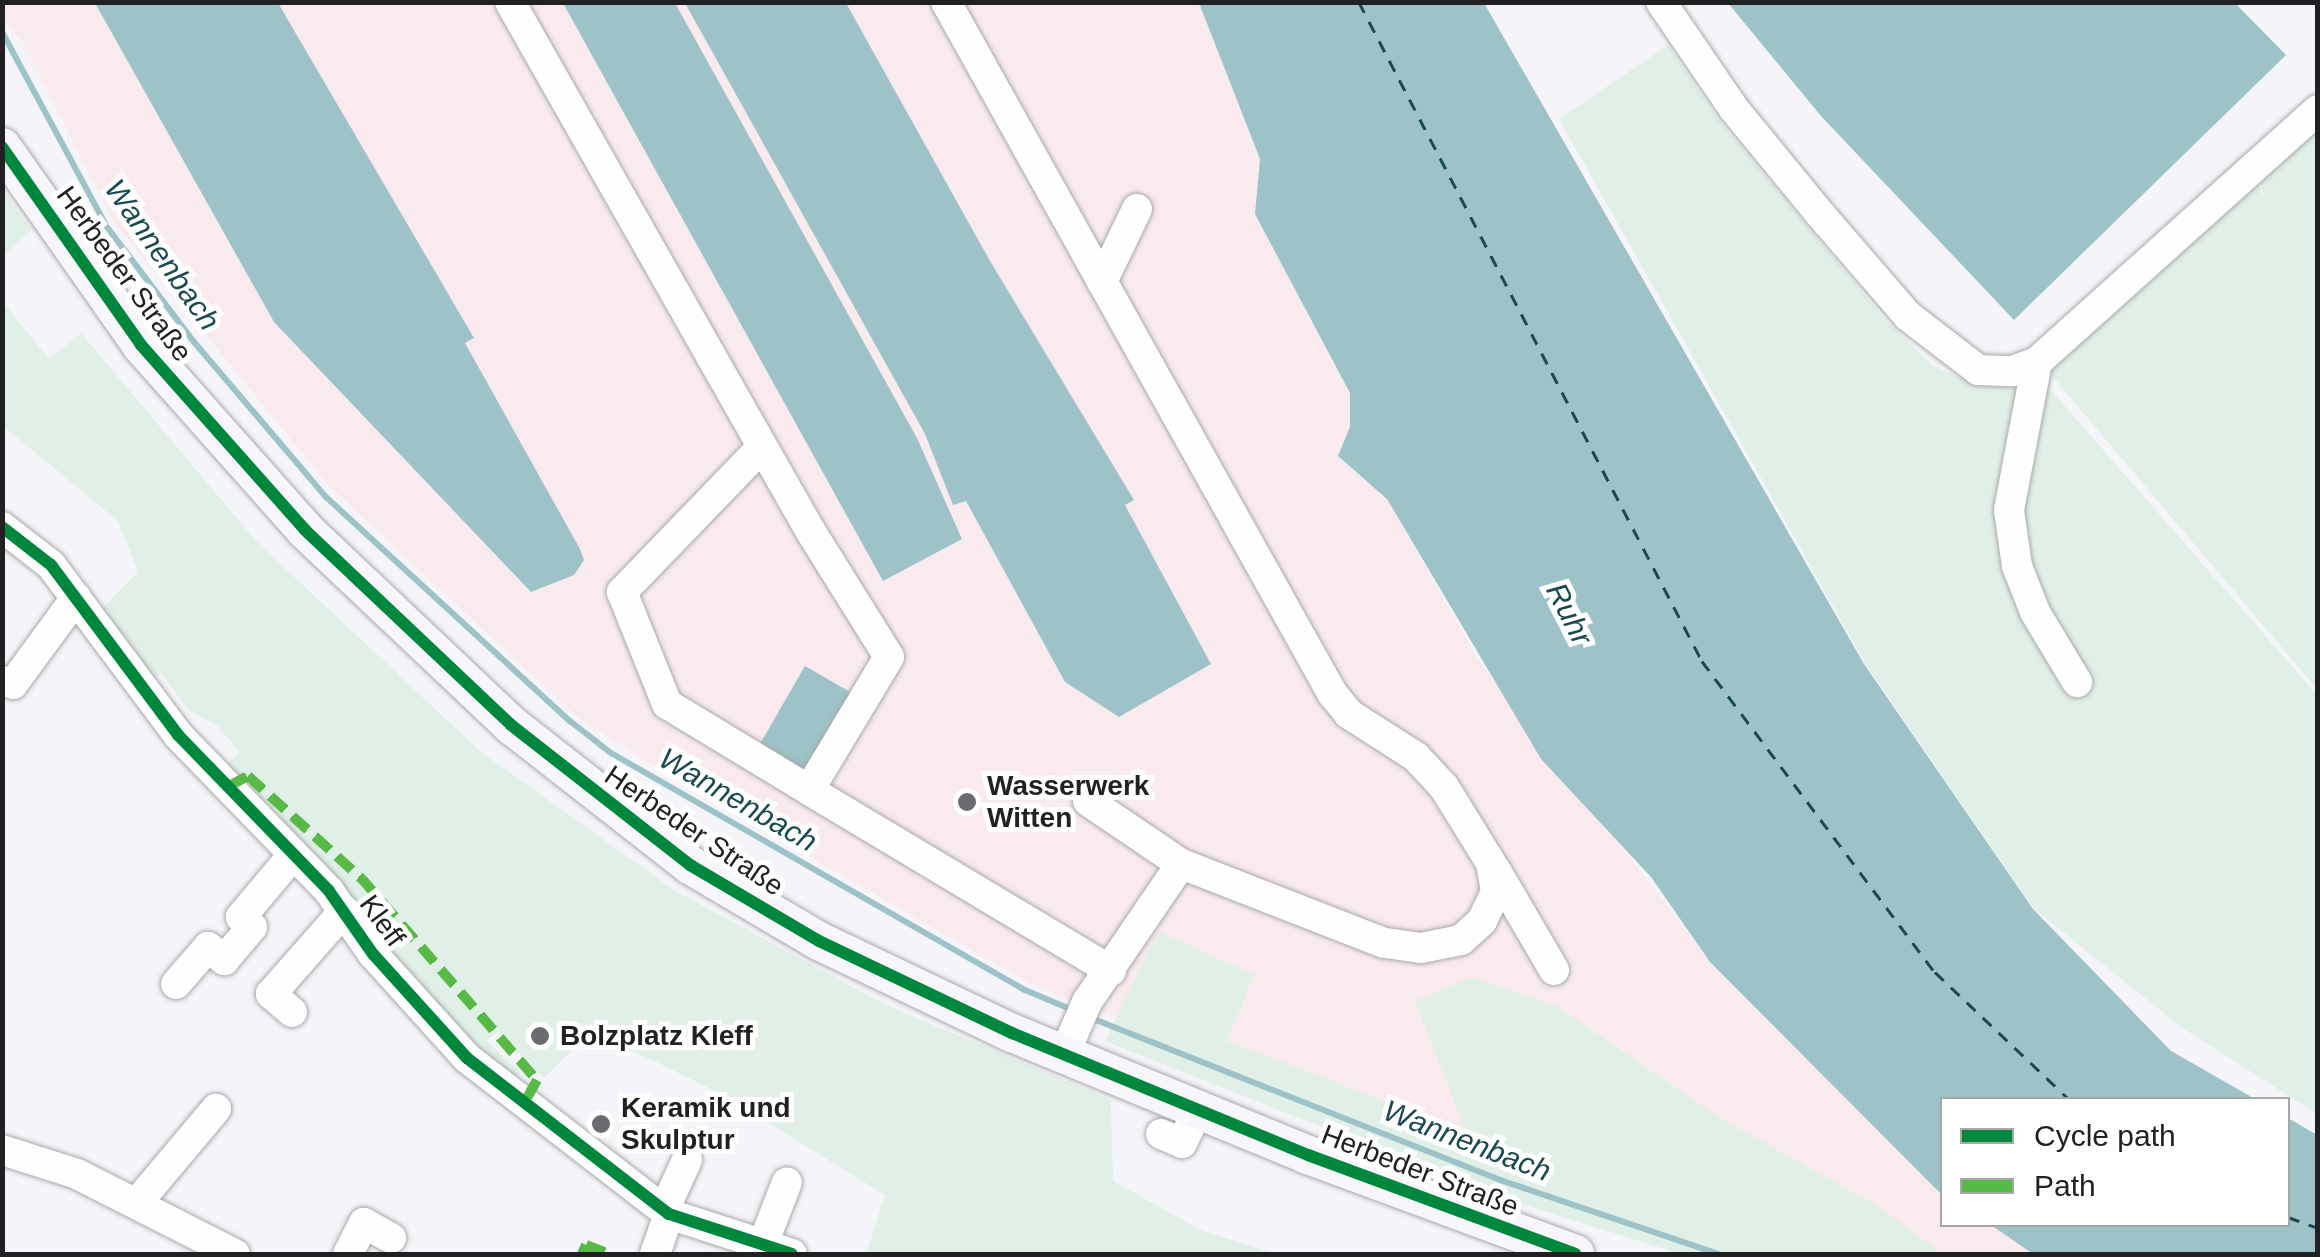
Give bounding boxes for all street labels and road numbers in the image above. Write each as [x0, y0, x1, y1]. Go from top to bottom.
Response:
street label: Herbeder Straße [49, 180, 199, 368]
street label: Herbeder Straße [598, 759, 790, 903]
street label: Kleff [352, 889, 412, 953]
street label: Herbeder Straße [1317, 1118, 1523, 1224]

